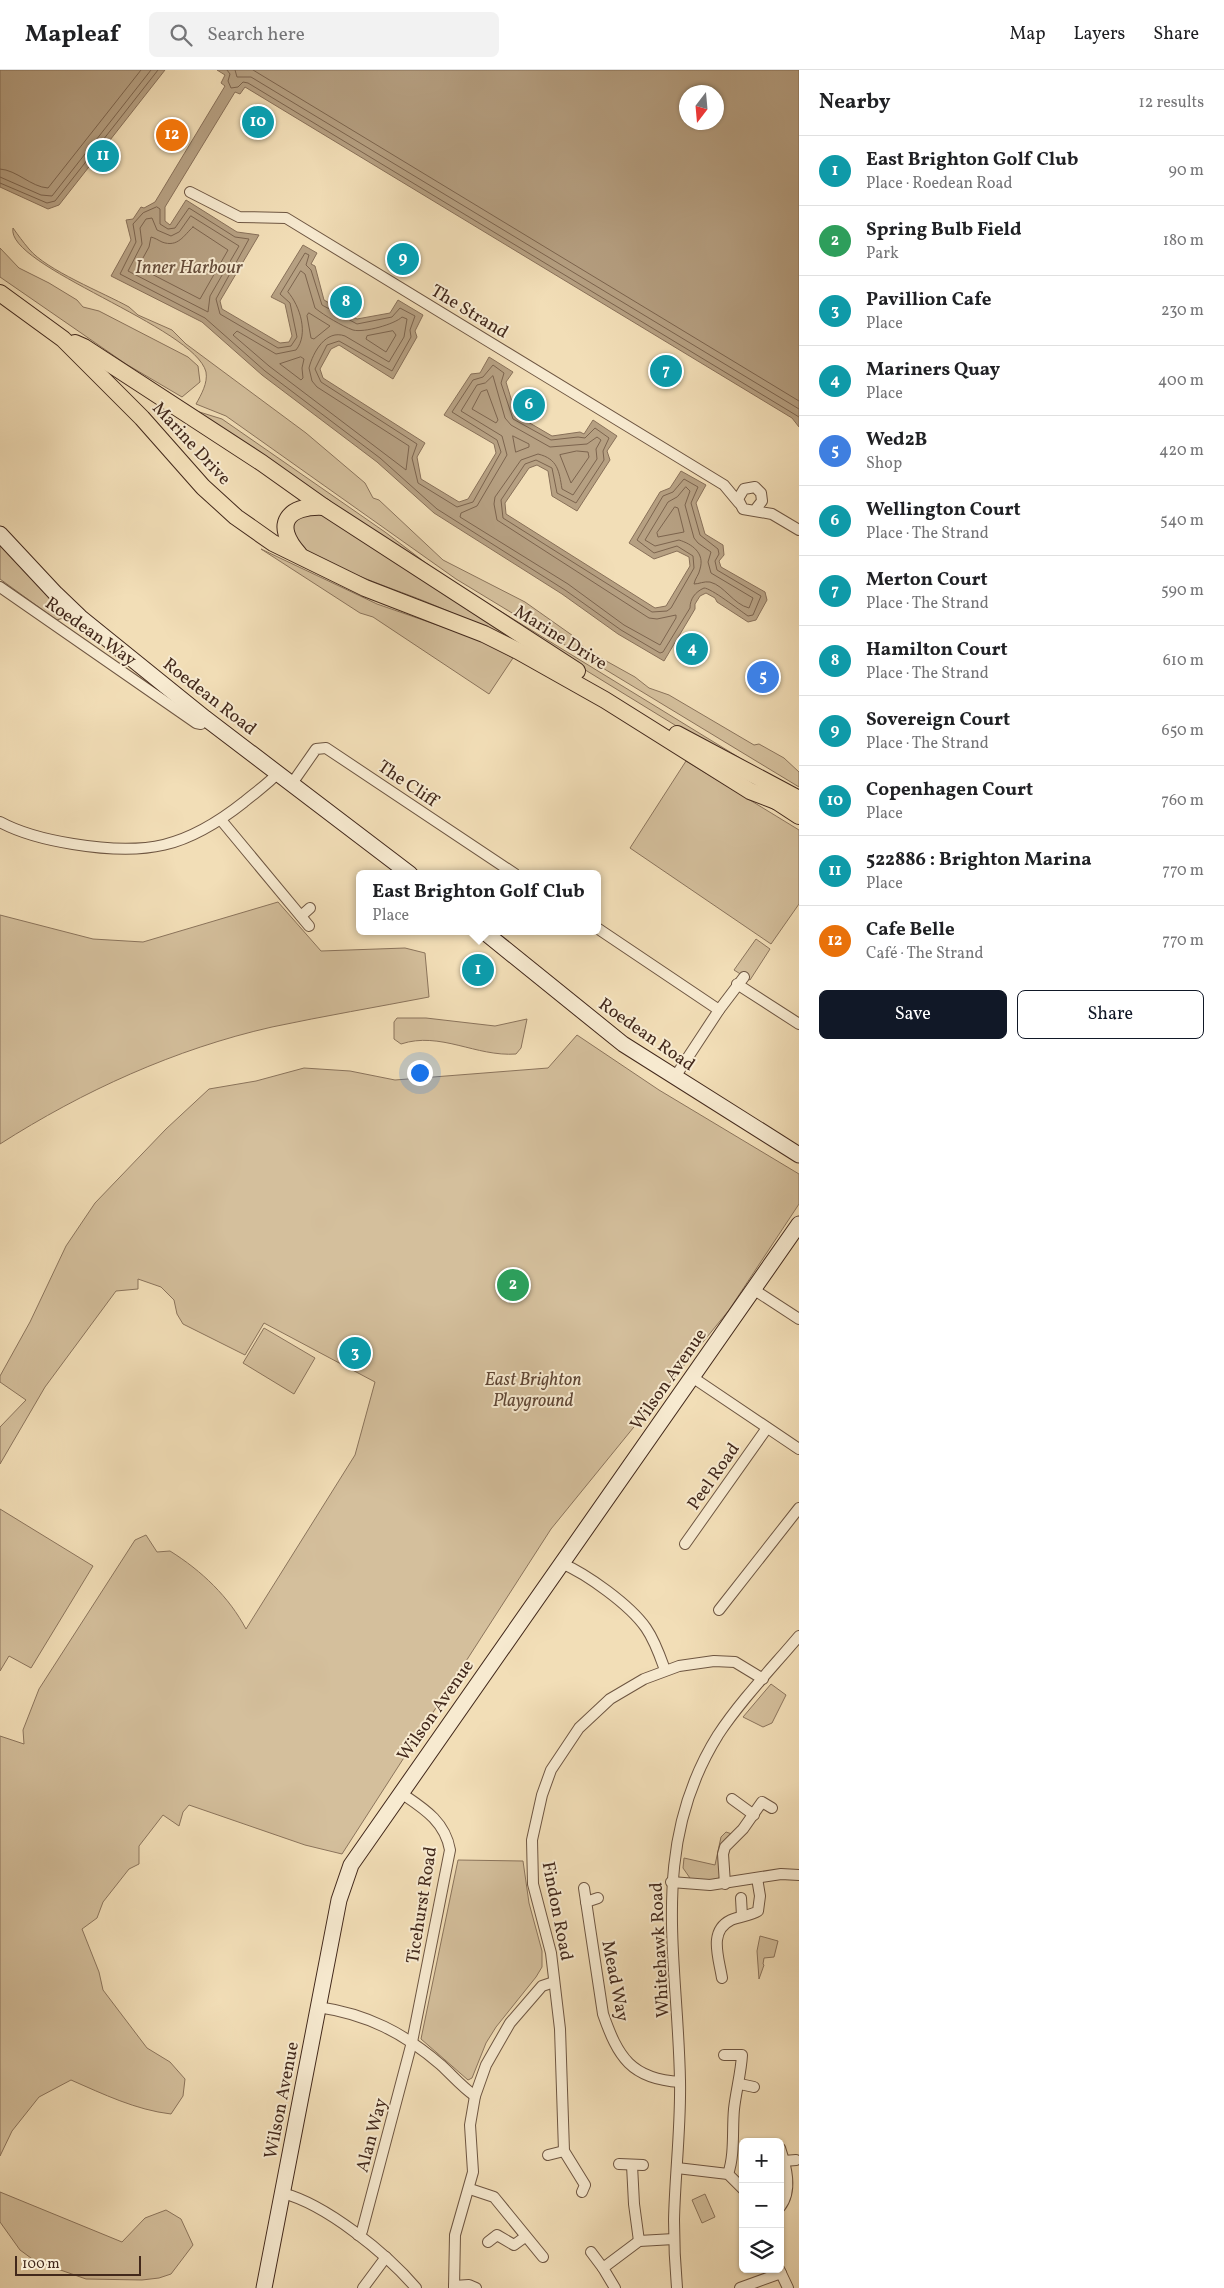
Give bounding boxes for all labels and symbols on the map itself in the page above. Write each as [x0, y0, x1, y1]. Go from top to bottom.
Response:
north arrow [679, 85, 724, 130]
pin: 10 [242, 103, 274, 141]
pin: 12 [156, 116, 188, 154]
pin: 11 [87, 137, 119, 175]
pin: 9 [387, 240, 419, 278]
water label: Inner Harbour [135, 255, 244, 281]
street label: The Strand [426, 279, 513, 345]
pin: 8 [330, 283, 362, 321]
pin: 7 [650, 352, 682, 390]
pin: 6 [513, 386, 545, 424]
street label: Marine Drive [146, 397, 236, 491]
street label: Roedean Way [39, 591, 141, 673]
street label: Marine Drive [509, 600, 612, 677]
pin: 4 [676, 630, 708, 668]
street label: Roedean Road [157, 653, 261, 742]
pin: 5 [747, 658, 779, 696]
street label: The Cliff [372, 755, 444, 815]
pin: 1 [462, 951, 494, 989]
street label: Roedean Road [593, 993, 699, 1078]
your location [407, 1060, 433, 1086]
pin: 2 [497, 1266, 529, 1304]
street label: Wilson Avenue [625, 1324, 714, 1436]
pin: 3 [339, 1334, 371, 1372]
park label: East Brighton Playground [485, 1368, 581, 1414]
street label: Peel Road [682, 1438, 746, 1515]
street label: Wilson Avenue [392, 1655, 481, 1767]
street label: Ticehurst Road [401, 1845, 444, 1966]
street label: Findon Road [535, 1860, 578, 1963]
street label: Whitehawk Road [644, 1881, 677, 2018]
street label: Mead Way [594, 1939, 635, 2024]
street label: Wilson Avenue [259, 2040, 306, 2161]
street label: Alan Way [351, 2095, 394, 2175]
scale bar [15, 2253, 141, 2276]

